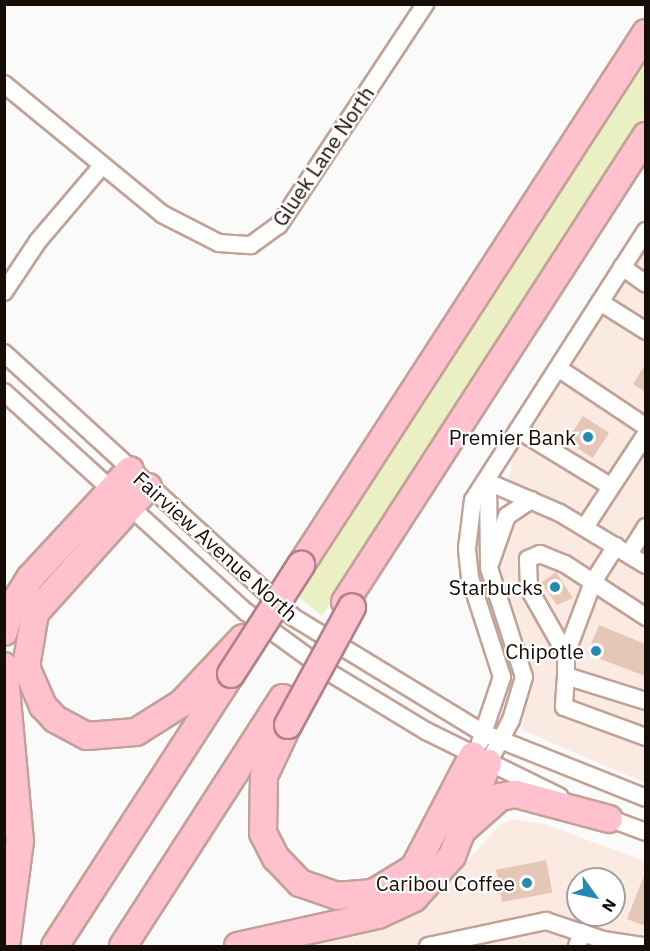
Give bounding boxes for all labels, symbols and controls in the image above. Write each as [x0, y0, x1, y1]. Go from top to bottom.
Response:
street label: Gluek Lane North [267, 81, 379, 231]
place label: Premier Bank [449, 424, 576, 450]
marker: Premier Bank [581, 430, 595, 444]
street label: Fairview Avenue North [129, 466, 303, 626]
place label: Starbucks [449, 574, 543, 600]
marker: Starbucks [548, 580, 562, 594]
place label: Chipotle [505, 638, 584, 664]
marker: Chipotle [589, 644, 603, 658]
north arrow [566, 867, 626, 927]
place label: Caribou Coffee [376, 870, 515, 896]
marker: Caribou Coffee [520, 876, 534, 890]
text: N [598, 895, 621, 916]

